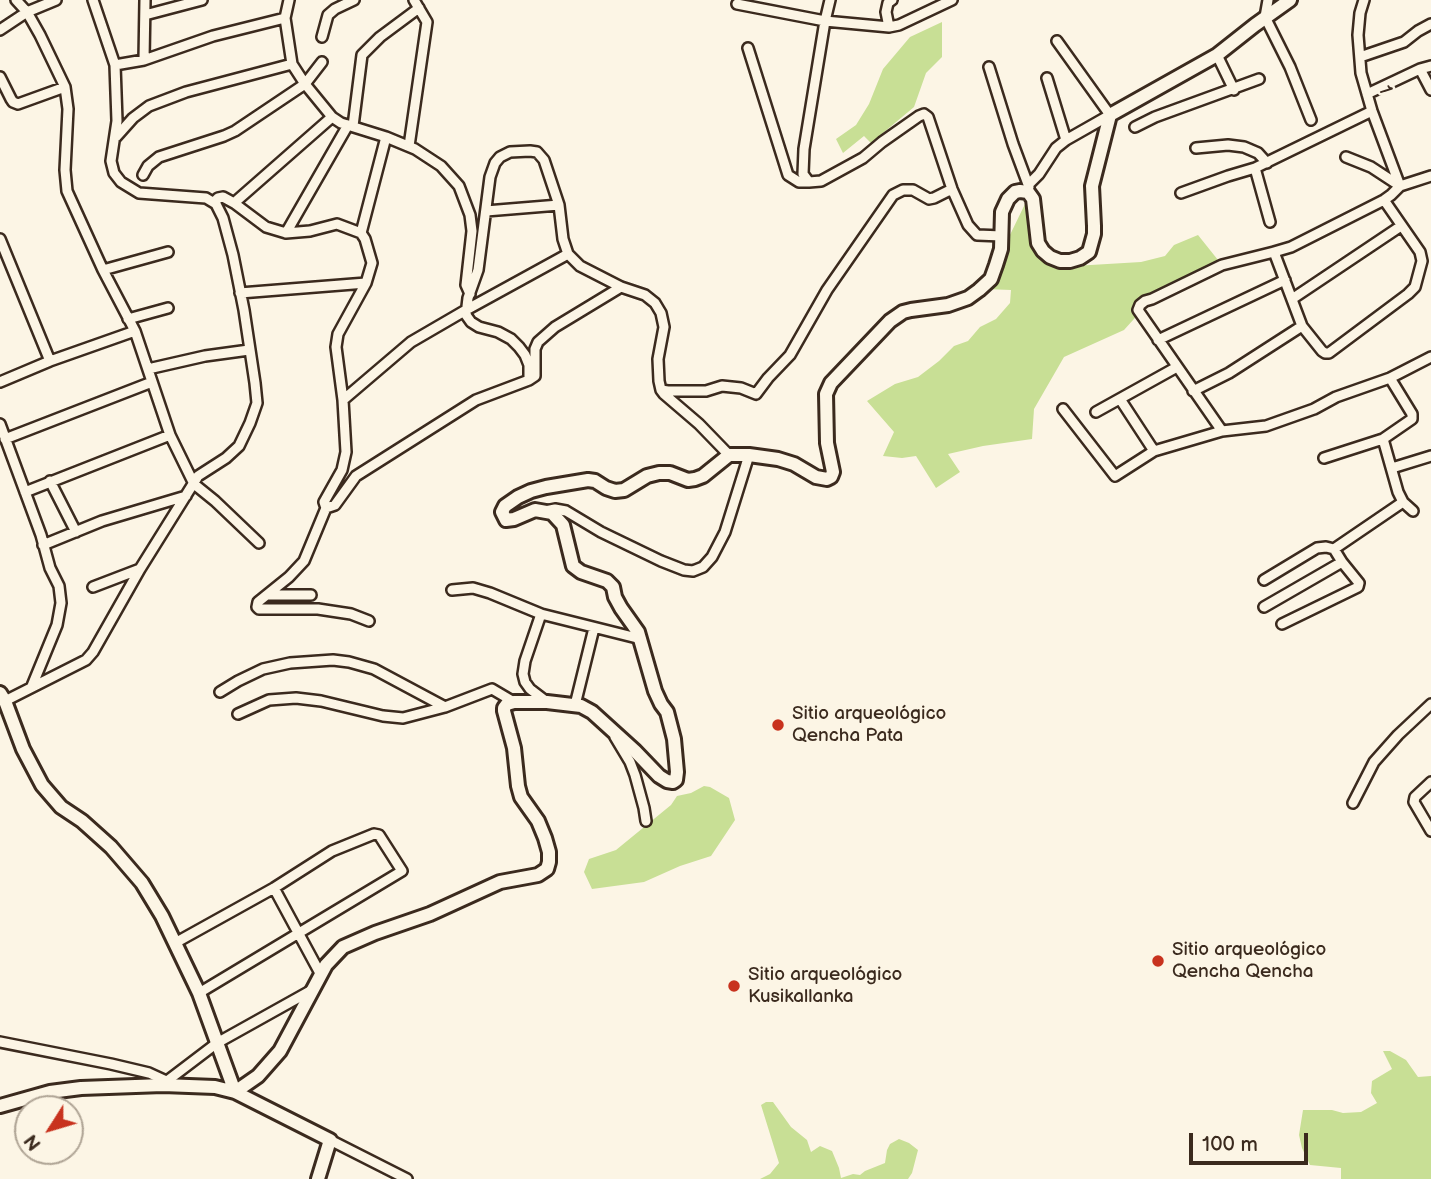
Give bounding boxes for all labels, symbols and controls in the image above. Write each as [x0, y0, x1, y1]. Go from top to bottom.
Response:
street label: 1 [1372, 83, 1396, 97]
place label: Sitio arqueológico Qencha Pata [792, 703, 946, 747]
marker: Sitio arqueológico Qencha Pata [770, 717, 786, 733]
place label: Sitio arqueológico Qencha Qencha [1172, 939, 1326, 983]
marker: Sitio arqueológico Qencha Qencha [1150, 953, 1166, 969]
place label: Sitio arqueológico Kusikallanka [748, 964, 902, 1008]
marker: Sitio arqueológico Kusikallanka [726, 978, 742, 994]
north arrow [14, 1095, 84, 1165]
scale bar [1193, 1120, 1312, 1164]
text: N [20, 1129, 47, 1154]
text: 100 m [1202, 1132, 1258, 1157]

